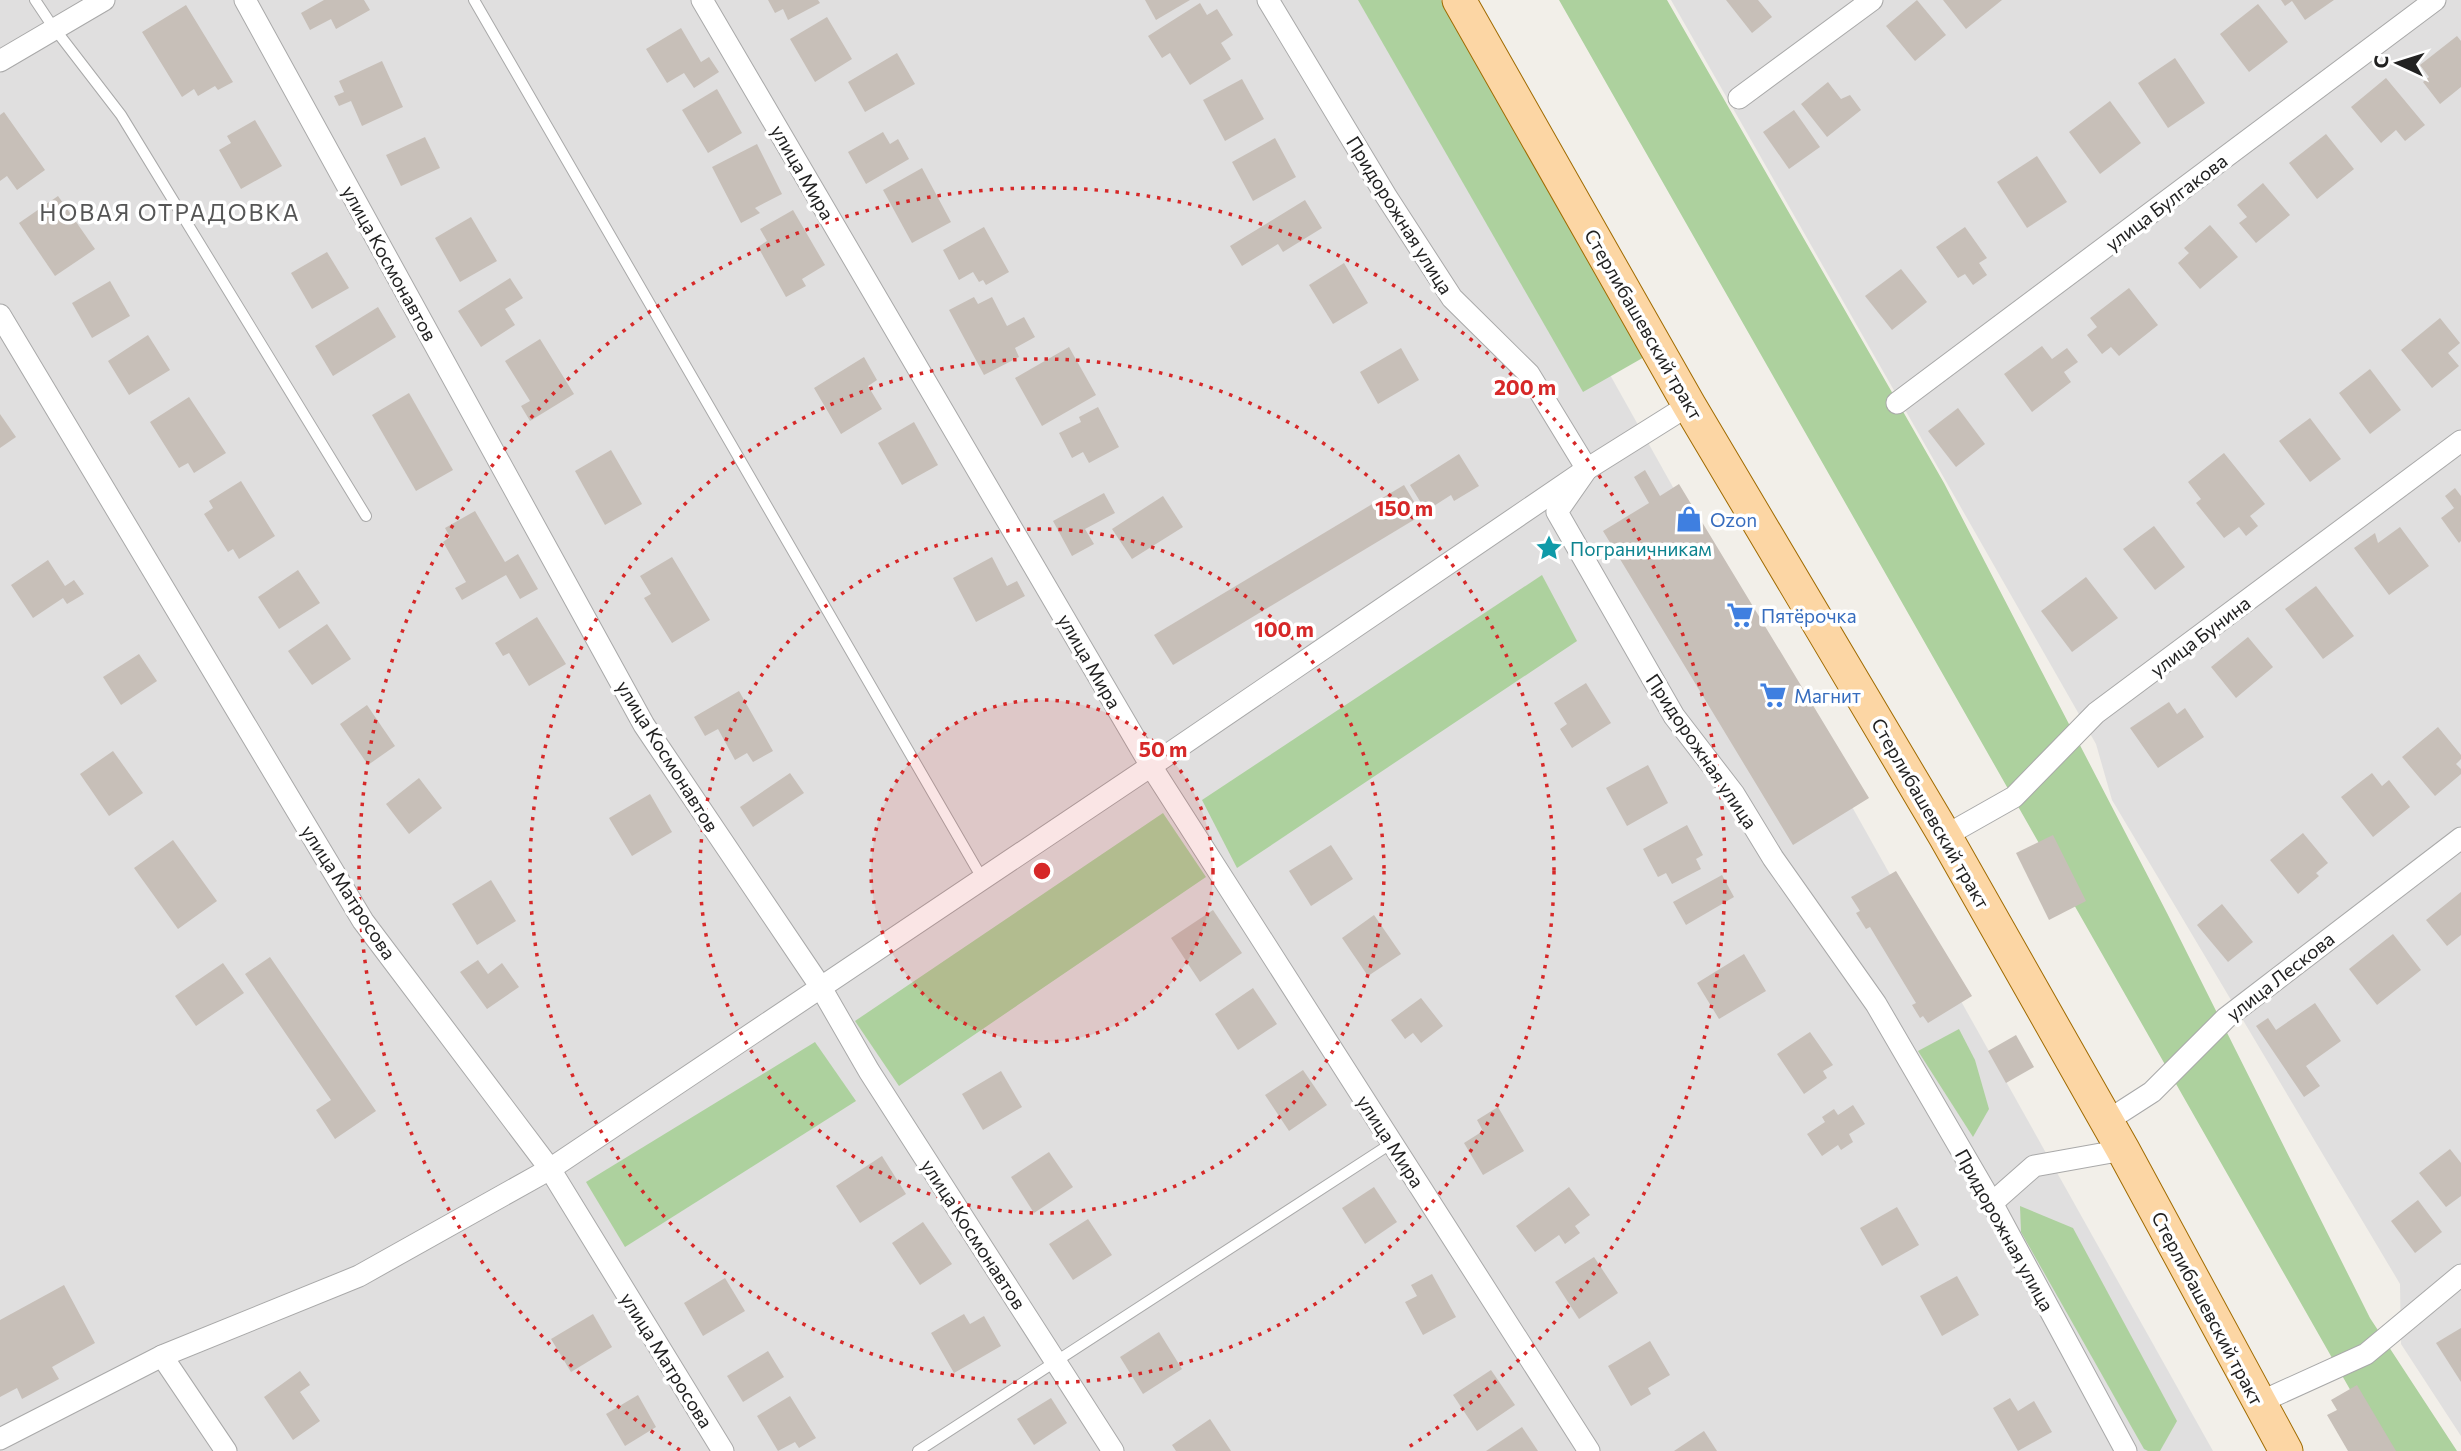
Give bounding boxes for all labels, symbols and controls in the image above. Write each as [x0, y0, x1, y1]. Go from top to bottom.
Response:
north arrow [2363, 28, 2433, 98]
text: С [2369, 54, 2392, 69]
street label: улица Мира [767, 120, 839, 224]
street label: Придорожная улица [1342, 132, 1458, 298]
street label: улица Булгакова [2101, 149, 2231, 255]
street label: улица Космонавтов [338, 181, 442, 345]
district label: НОВАЯ ОТРАДОВКА [39, 198, 301, 226]
street label: Стерлибашевский тракт [1580, 225, 1708, 423]
text: 200 m [1494, 374, 1556, 399]
text: 150 m [1375, 495, 1433, 520]
shop icon: Ozon [1674, 504, 1704, 534]
place label: Ozon [1710, 508, 1757, 531]
place icon: Пограничникам [1534, 533, 1564, 563]
place label: Пограничникам [1570, 537, 1712, 560]
street label: улица Бунина [2145, 591, 2255, 681]
supermarket icon: Пятёрочка [1725, 600, 1755, 630]
place label: Пятёрочка [1761, 604, 1857, 627]
street label: улица Мира [1054, 609, 1126, 713]
text: 100 m [1254, 616, 1314, 641]
street label: Придорожная улица [1642, 669, 1762, 833]
street label: улица Космонавтов [612, 676, 724, 836]
supermarket icon: Магнит [1758, 680, 1788, 710]
place label: Магнит [1794, 684, 1861, 707]
street label: Стерлибашевский тракт [1867, 714, 1995, 912]
text: 50 m [1139, 736, 1187, 761]
street label: улица Матросова [297, 821, 401, 963]
centre of rings [1030, 859, 1054, 883]
street label: улица Лескова [2222, 927, 2338, 1025]
street label: улица Мира [1353, 1090, 1429, 1192]
street label: Придорожная улица [1951, 1145, 2059, 1315]
street label: улица Космонавтов [917, 1155, 1031, 1313]
street label: Стерлибашевский тракт [2147, 1207, 2269, 1409]
street label: улица Матросова [616, 1288, 718, 1432]

